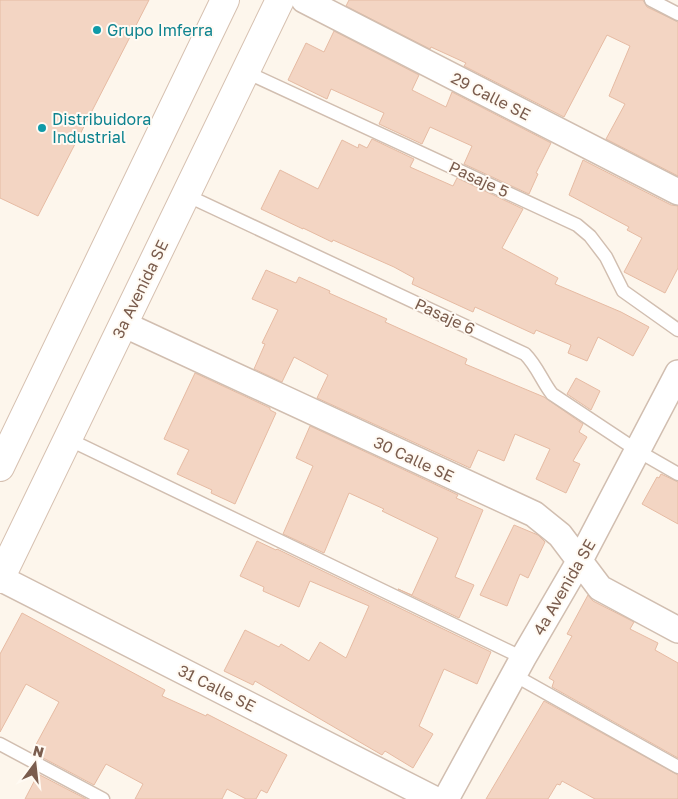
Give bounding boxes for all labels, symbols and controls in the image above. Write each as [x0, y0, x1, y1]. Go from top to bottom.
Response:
place label: Grupo Imferra [107, 20, 213, 40]
marker: Grupo Imferra [91, 24, 103, 36]
street label: 29 Calle SE [448, 68, 534, 124]
place label: Distribuidora Industrial [52, 109, 151, 147]
marker: Distribuidora Industrial [36, 122, 48, 134]
street label: Pasaje 5 [446, 156, 512, 202]
street label: 3a Avenida SE [108, 236, 172, 342]
street label: Pasaje 6 [412, 293, 478, 339]
street label: 30 Calle SE [371, 432, 457, 486]
street label: 4a Avenida SE [528, 535, 600, 639]
street label: 31 Calle SE [175, 660, 259, 716]
north arrow [10, 739, 60, 789]
text: N [31, 741, 46, 761]

